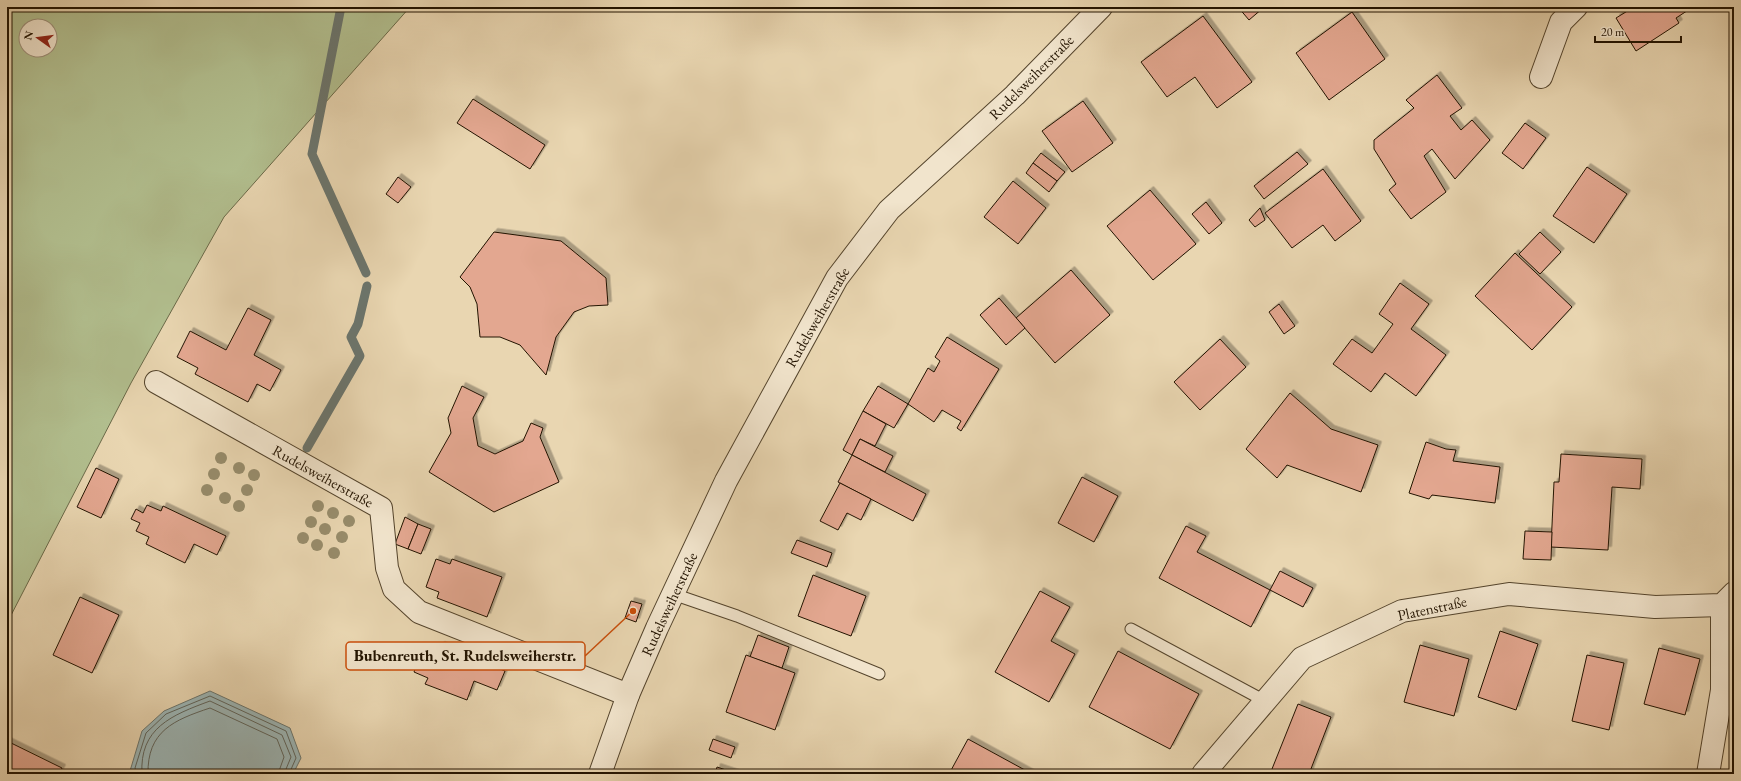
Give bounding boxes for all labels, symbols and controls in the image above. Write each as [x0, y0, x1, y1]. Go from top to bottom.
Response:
north arrow [18, 18, 58, 58]
scale bar [1595, 18, 1681, 44]
text: 20 m [1601, 24, 1625, 40]
text: N [20, 29, 36, 42]
street label: Rudelsweiherstraße [985, 30, 1078, 123]
street label: Rudelsweiherstraße [781, 263, 853, 370]
street label: Rudelsweiherstraße [269, 440, 377, 512]
street label: Rudelsweiherstraße [637, 549, 701, 659]
street label: Platenstraße [1396, 591, 1469, 625]
callout: Bubenreuth, St. Rudelsweiherstr. [346, 642, 585, 670]
text: Bubenreuth, St. Rudelsweiherstr. [354, 645, 576, 666]

